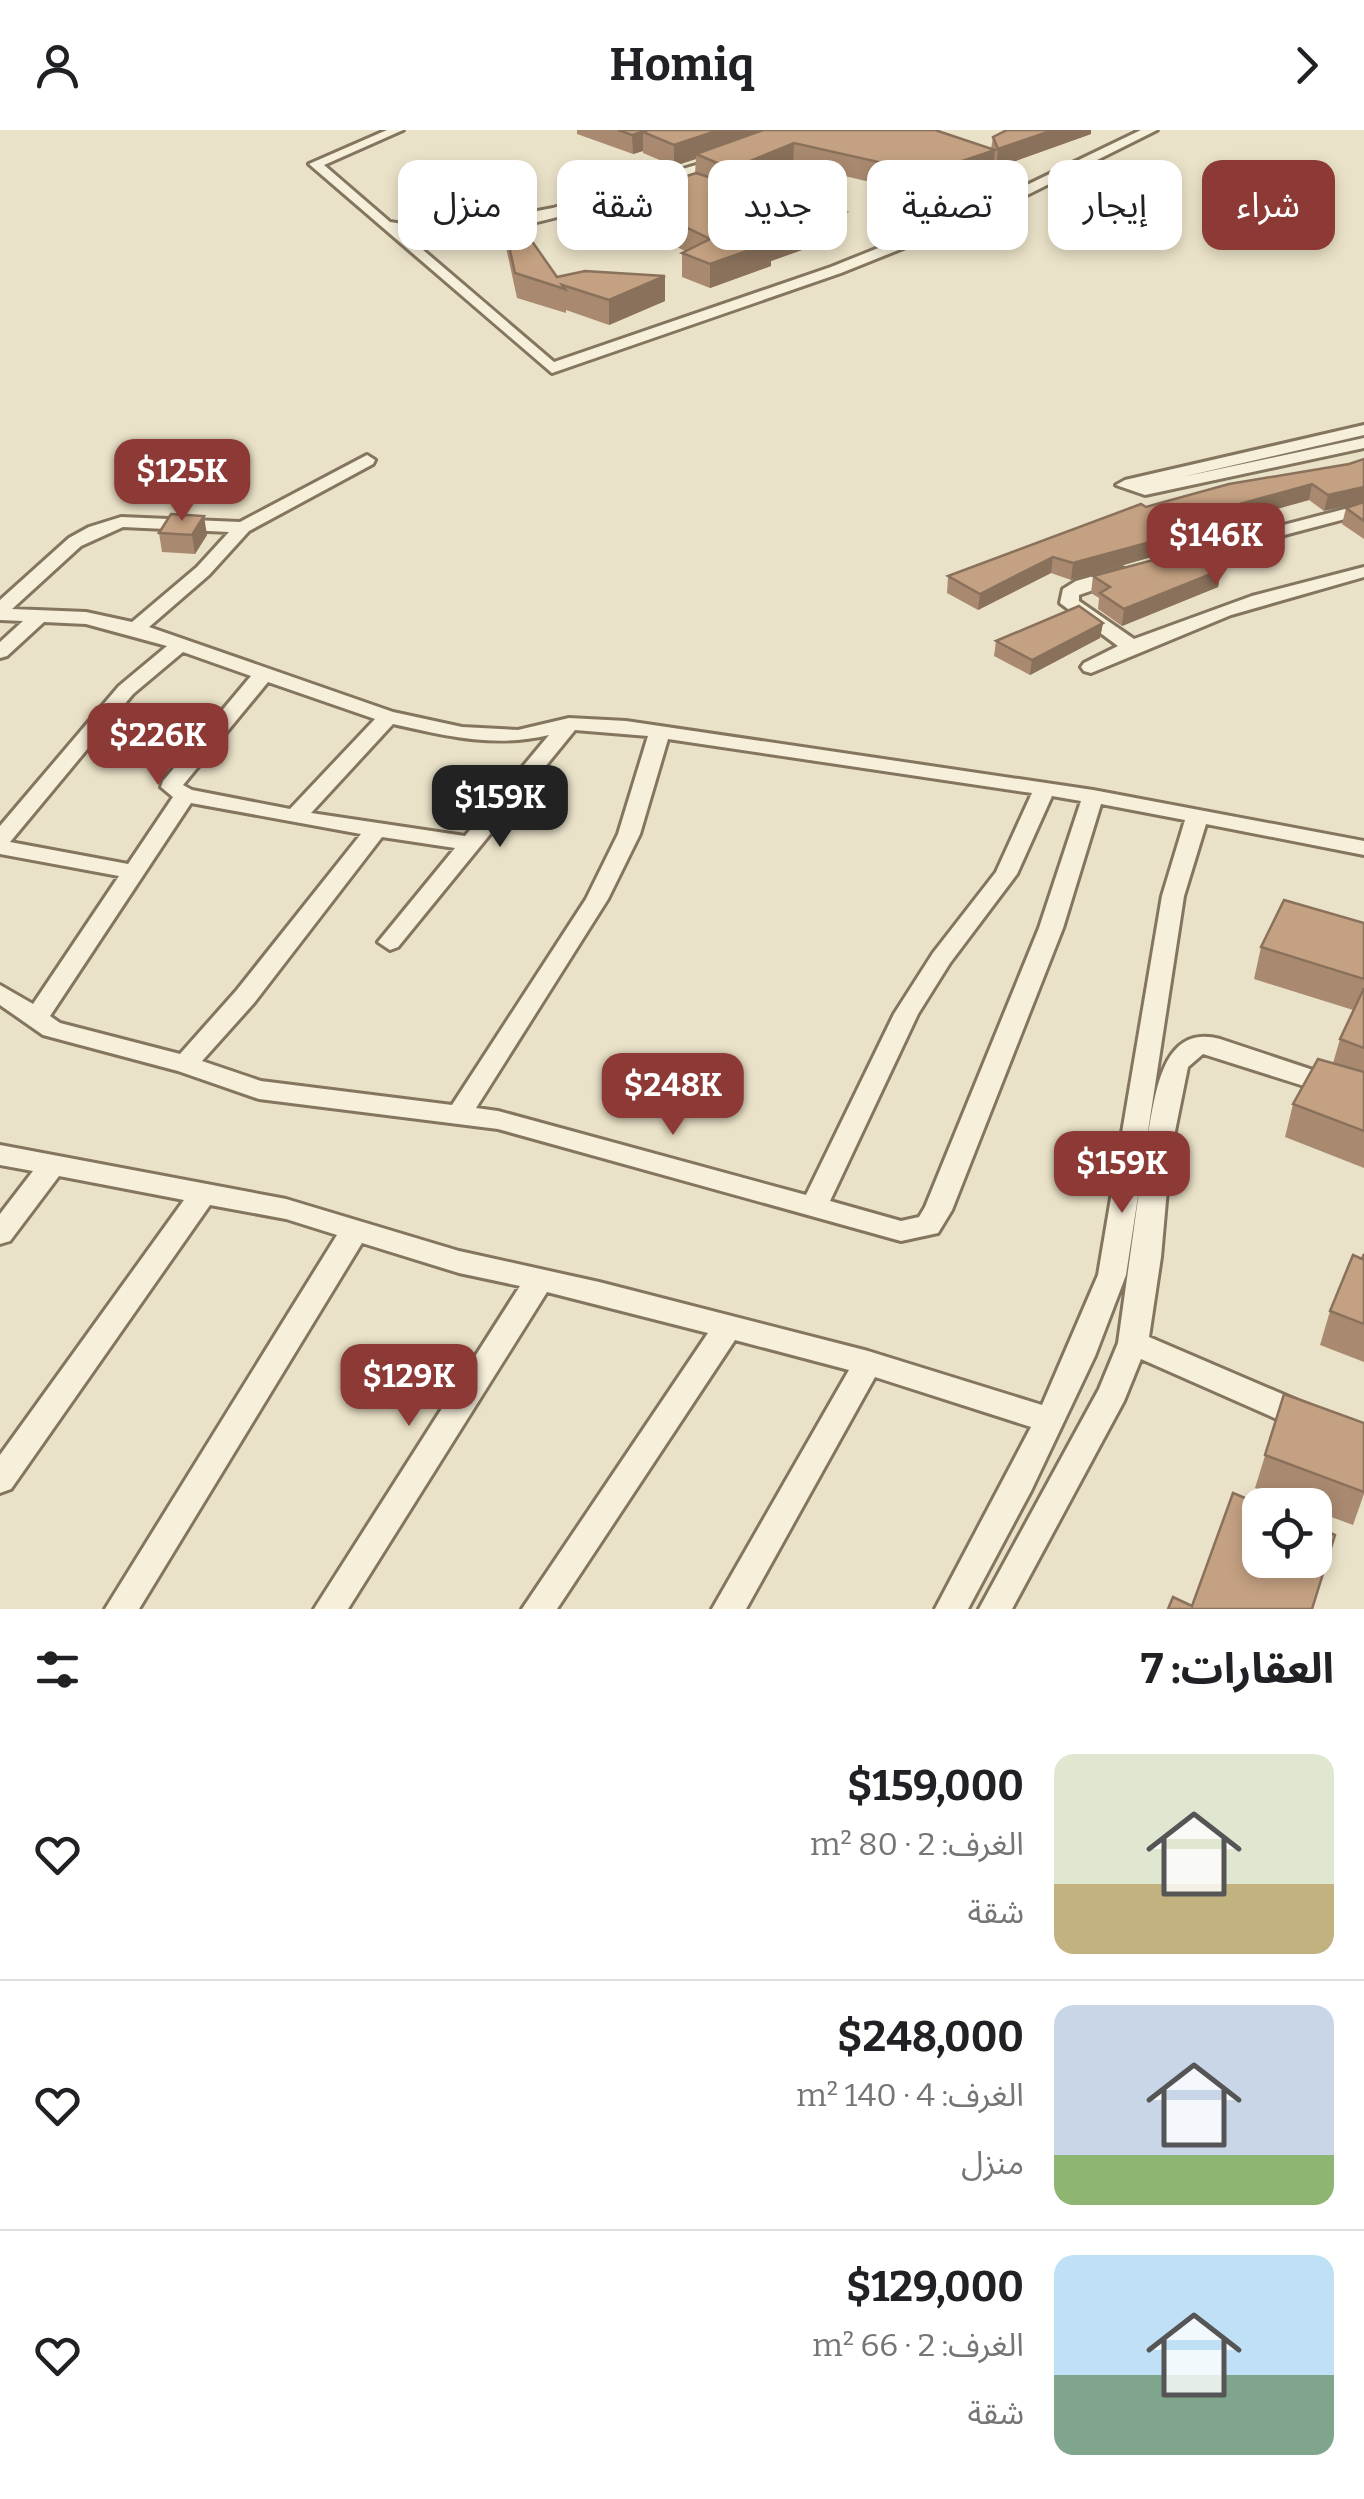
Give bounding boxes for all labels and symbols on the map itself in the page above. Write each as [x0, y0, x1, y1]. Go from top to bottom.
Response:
pin: $125K [112, 439, 252, 524]
pin: $146K [1146, 503, 1286, 588]
pin: $226K [88, 703, 228, 788]
pin: $159K [430, 765, 570, 850]
pin: $248K [603, 1053, 743, 1138]
pin: $159K [1052, 1131, 1192, 1216]
pin: $129K [339, 1344, 479, 1429]

